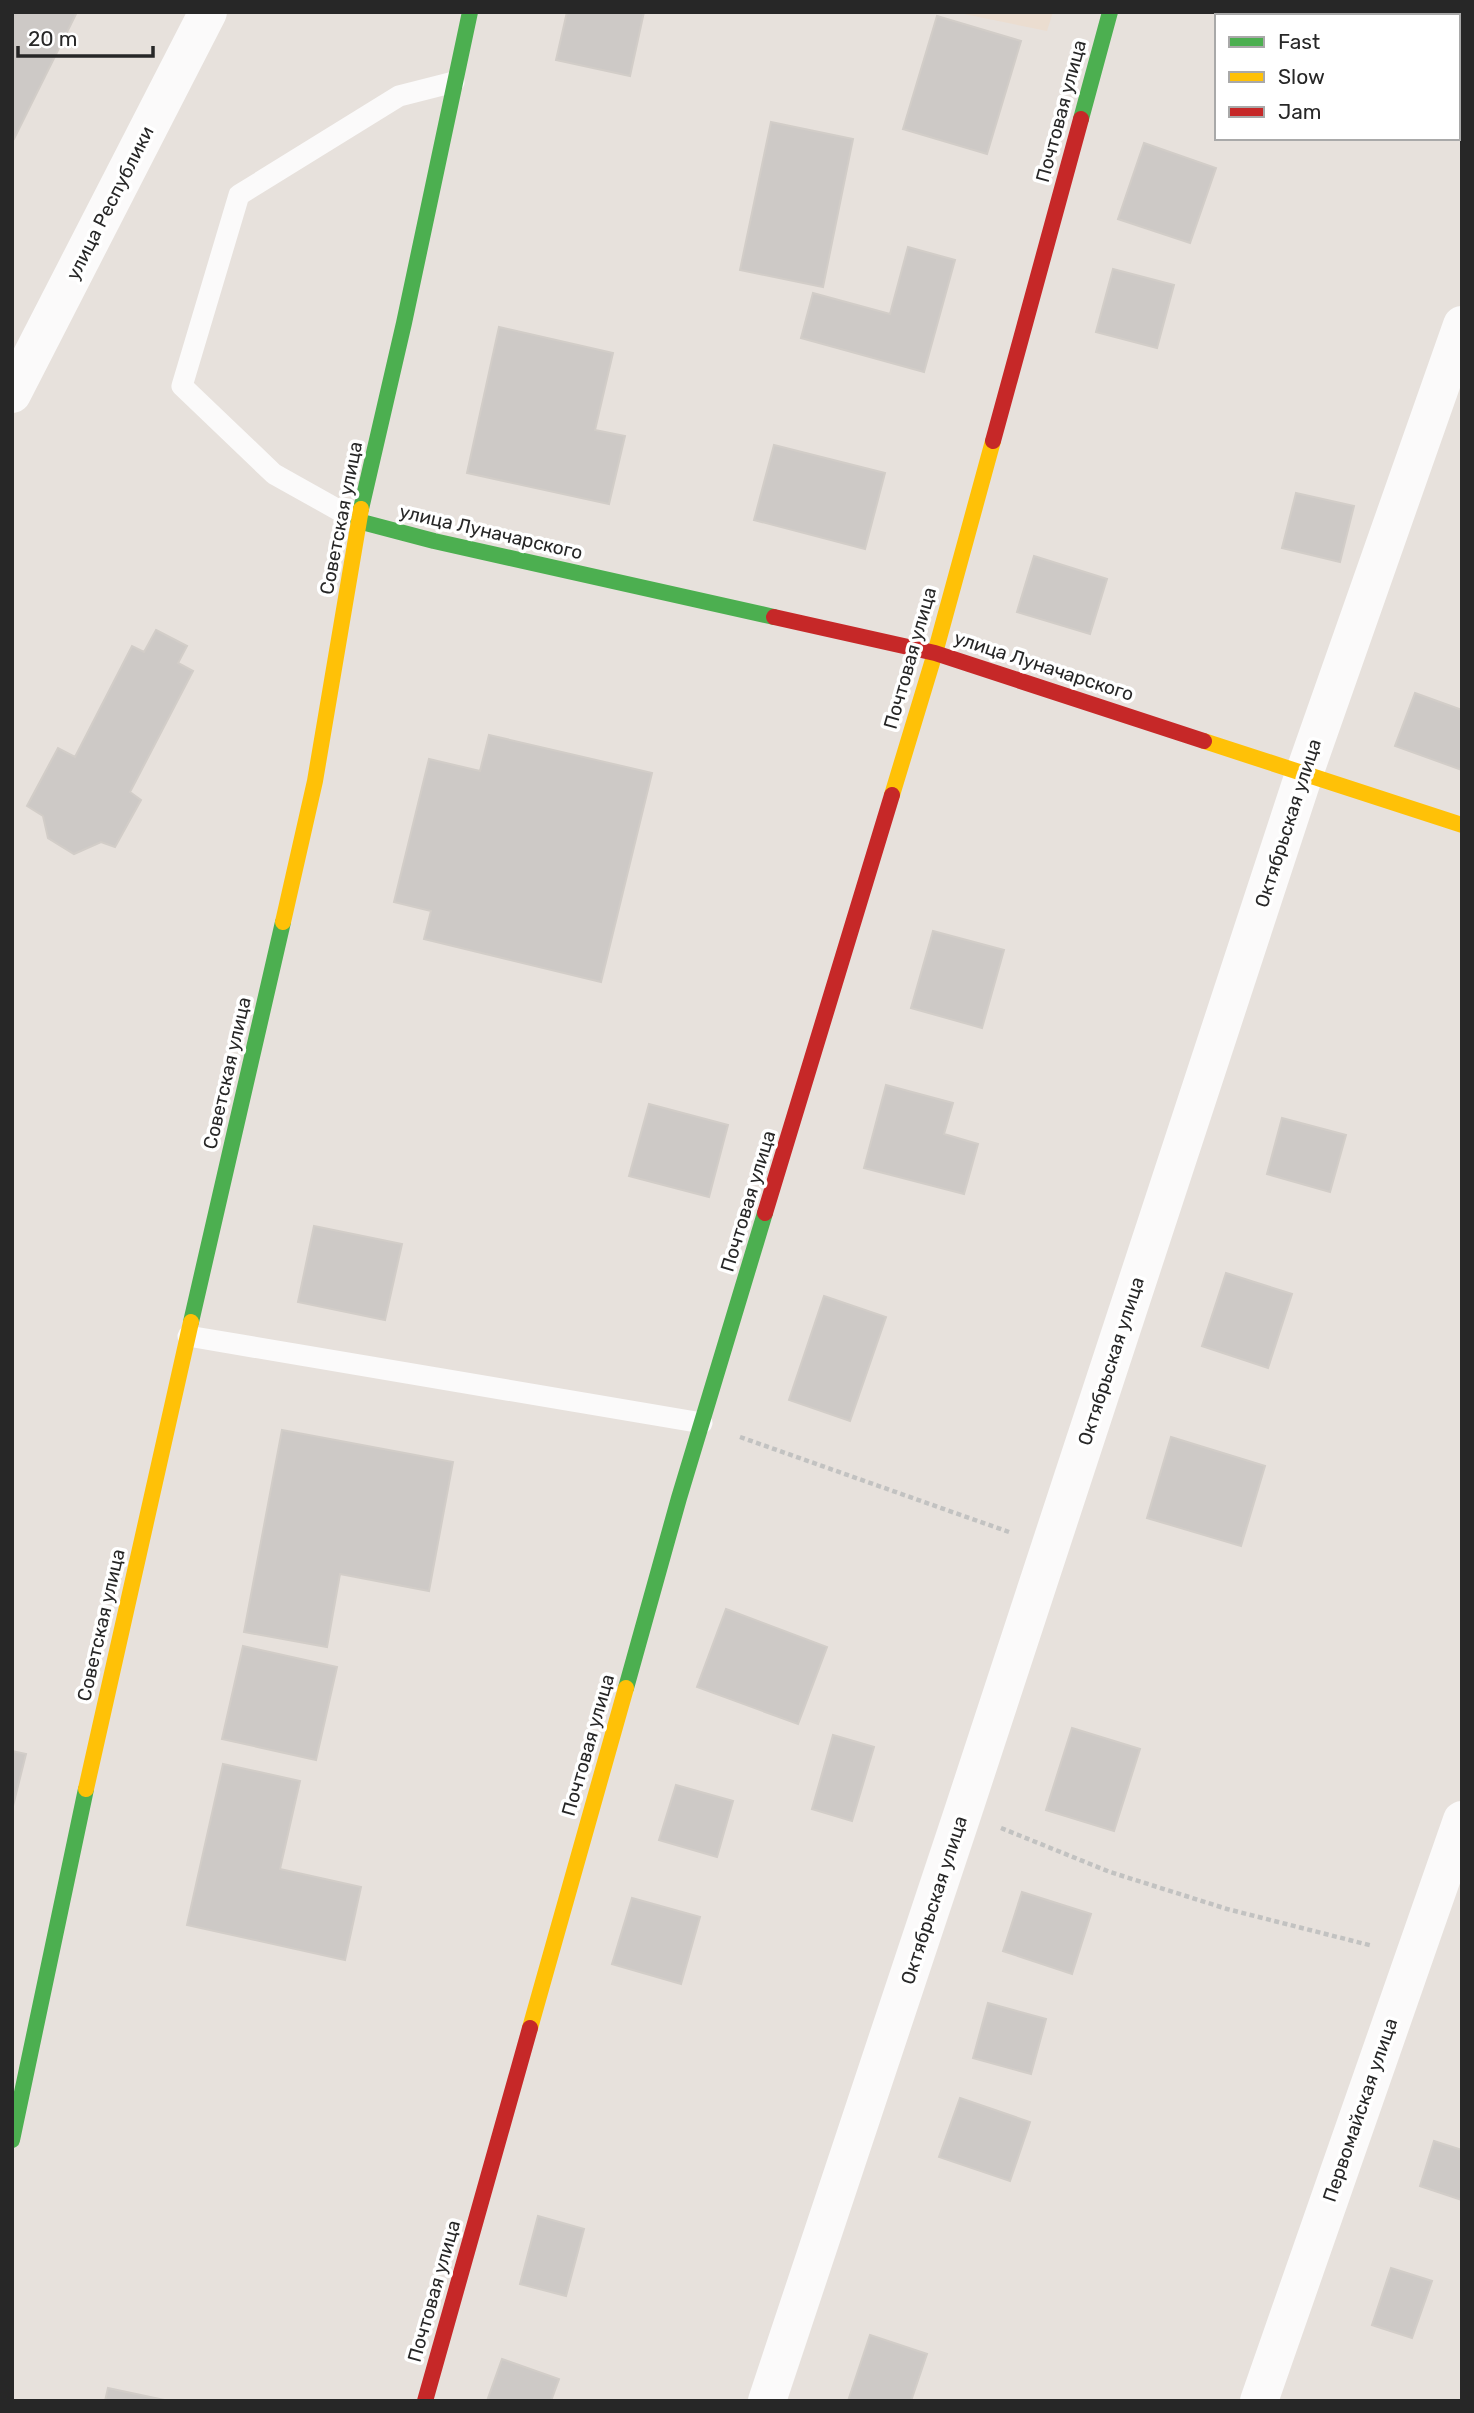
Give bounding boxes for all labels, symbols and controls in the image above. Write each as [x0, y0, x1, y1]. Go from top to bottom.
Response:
scale bar [18, 14, 152, 58]
legend [1215, 14, 1460, 140]
text: 20 m [28, 26, 77, 51]
text: Fast [1278, 29, 1320, 54]
street label: Почтовая улица [1031, 37, 1091, 185]
text: Slow [1278, 64, 1325, 89]
text: Jam [1278, 99, 1322, 124]
street label: улица Республики [61, 122, 159, 284]
street label: Советская улица [315, 440, 367, 596]
street label: улица Луначарского [397, 500, 585, 564]
street label: Почтовая улица [879, 584, 941, 732]
street label: улица Луначарского [951, 626, 1137, 706]
street label: Октябрьская улица [1250, 736, 1326, 910]
street label: Советская улица [198, 995, 256, 1151]
street label: Почтовая улица [716, 1128, 780, 1274]
street label: Октябрьская улица [1073, 1274, 1149, 1448]
street label: Советская улица [72, 1547, 130, 1703]
street label: Почтовая улица [557, 1671, 619, 1819]
street label: Октябрьская улица [896, 1813, 972, 1987]
street label: Первомайская улица [1318, 2015, 1402, 2205]
street label: Почтовая улица [403, 2217, 465, 2365]

